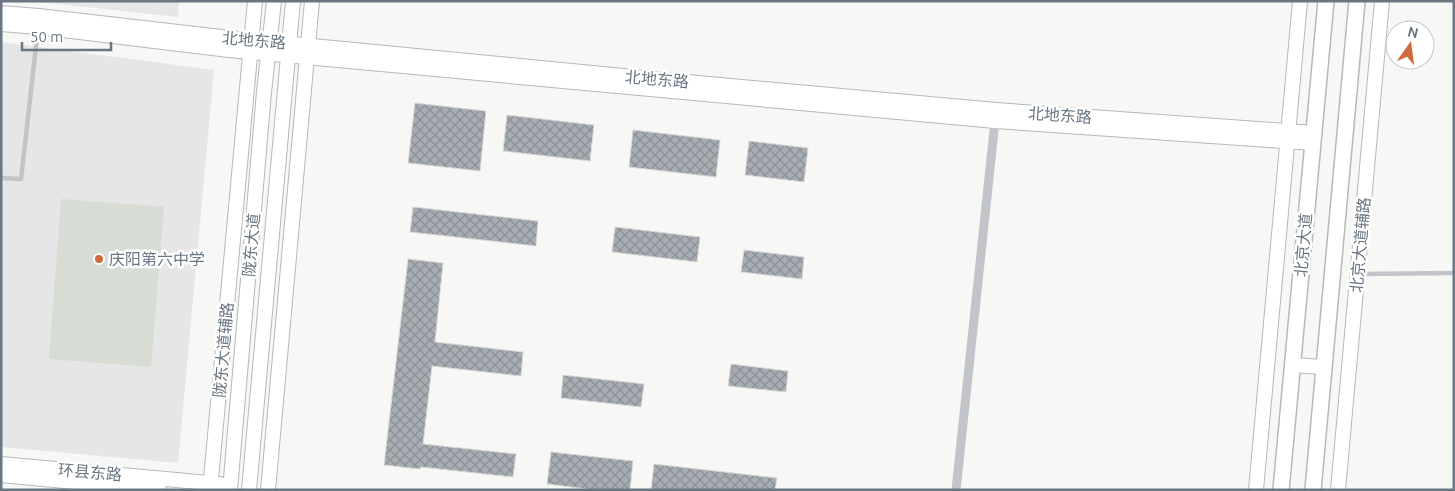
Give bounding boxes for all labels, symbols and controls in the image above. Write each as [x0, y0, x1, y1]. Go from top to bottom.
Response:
scale bar [22, 20, 111, 52]
north arrow [1385, 20, 1435, 70]
text: N [1406, 23, 1420, 41]
text: 50 m [30, 28, 63, 45]
street label: 北地东路 [221, 28, 287, 52]
street label: 北地东路 [624, 67, 690, 91]
street label: 北地东路 [1027, 104, 1093, 126]
street label: 北京大道辅路 [1347, 196, 1373, 294]
street label: 陇东大道 [239, 212, 263, 278]
street label: 北京大道 [1291, 212, 1315, 278]
place label: 庆阳第六中学 [109, 250, 205, 268]
marker: 庆阳第六中学 [93, 253, 105, 265]
street label: 陇东大道辅路 [210, 301, 236, 399]
street label: 环县东路 [57, 460, 123, 484]

